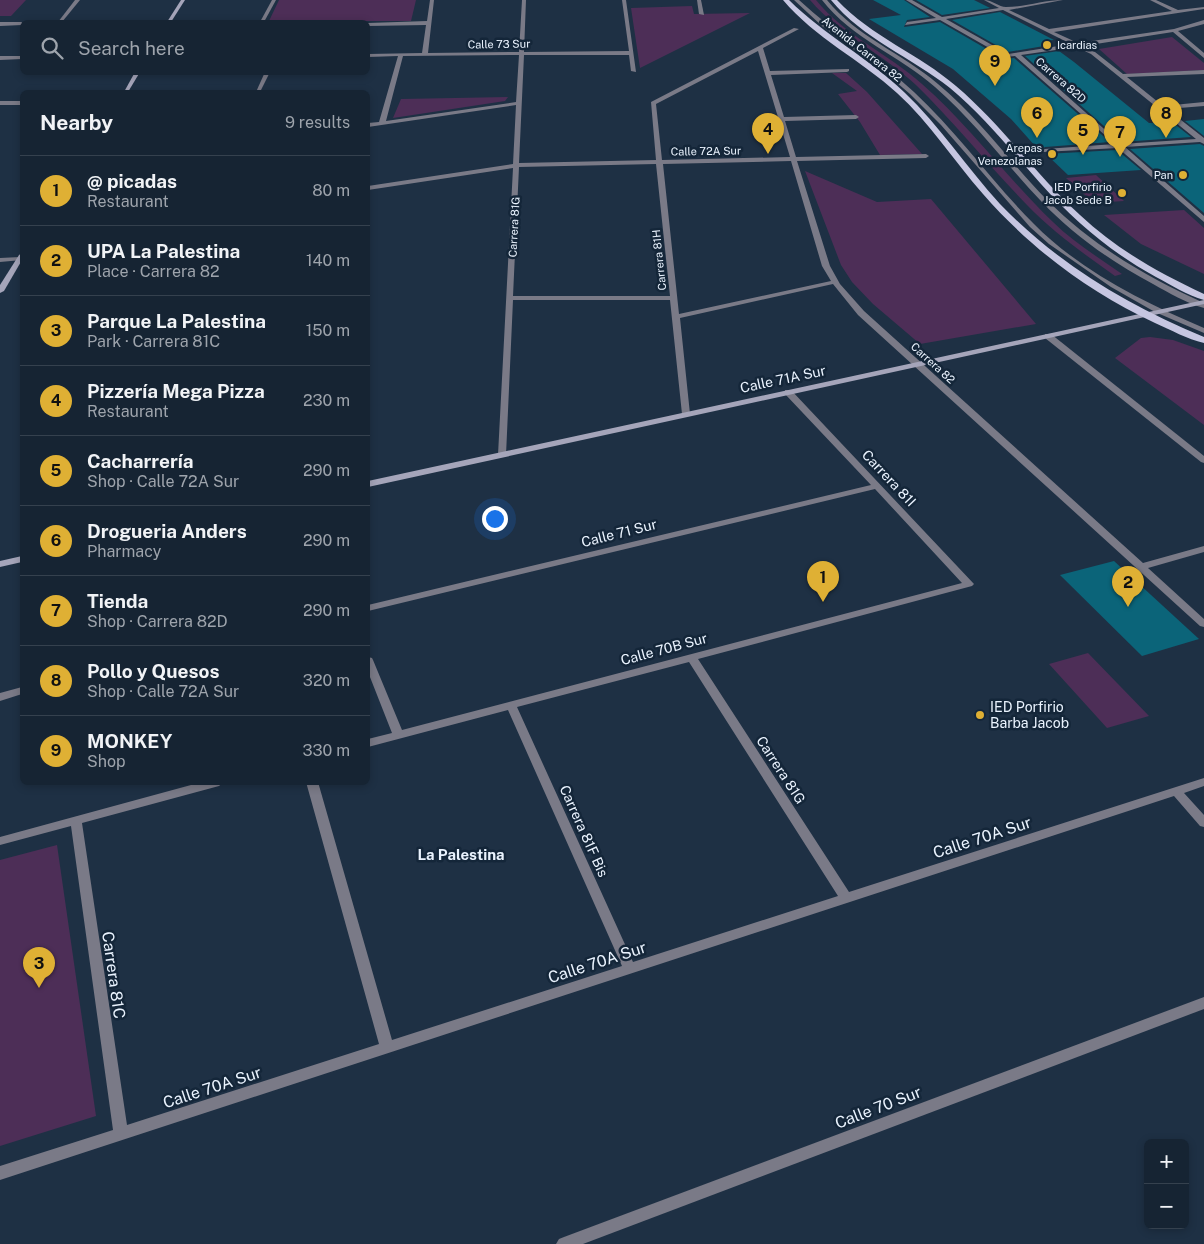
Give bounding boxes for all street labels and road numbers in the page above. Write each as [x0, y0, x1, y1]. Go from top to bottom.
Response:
street label: Avenida Carrera 82 [820, 14, 905, 84]
street label: Calle 73 Sur [468, 37, 530, 51]
street label: Carrera 82D [1033, 55, 1089, 105]
street label: Calle 72A Sur [671, 144, 741, 158]
street label: Carrera 81G [506, 196, 522, 258]
street label: Carrera 81H [650, 229, 668, 291]
street label: Carrera 82 [909, 340, 958, 386]
street label: Calle 71A Sur [739, 362, 827, 396]
street label: Carrera 81I [859, 447, 919, 509]
street label: Calle 71 Sur [580, 516, 658, 550]
street label: Calle 70B Sur [619, 630, 709, 668]
street label: Carrera 81G [753, 733, 809, 807]
street label: Carrera 81F Bis [557, 783, 611, 879]
street label: Calle 70A Sur [931, 813, 1034, 862]
street label: Carrera 81C [98, 930, 129, 1020]
street label: Calle 70A Sur [546, 938, 649, 987]
street label: Calle 70A Sur [161, 1063, 264, 1112]
street label: Calle 70 Sur [832, 1082, 924, 1133]

